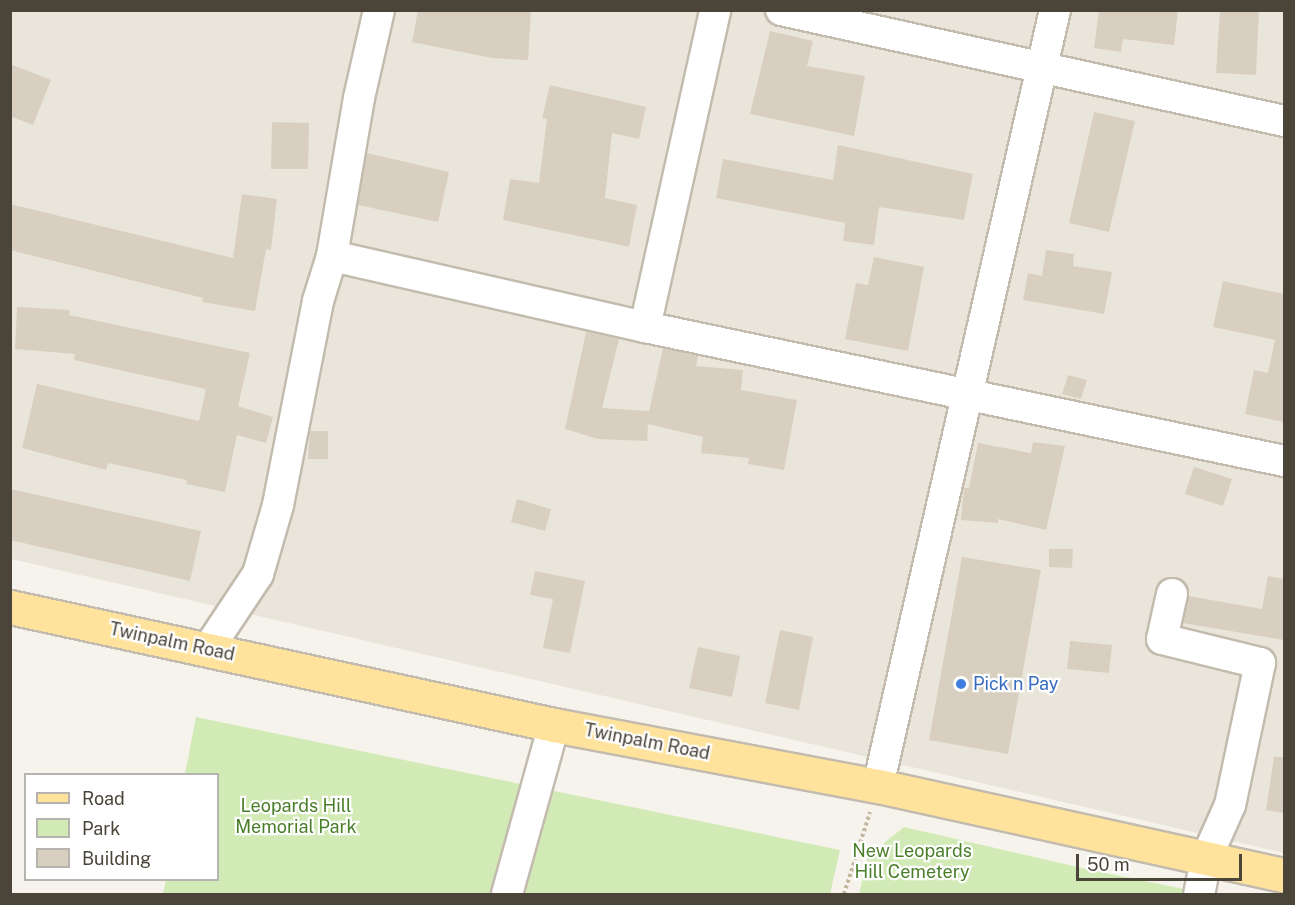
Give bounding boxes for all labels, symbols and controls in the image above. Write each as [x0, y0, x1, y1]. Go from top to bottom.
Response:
street label: Twinpalm Road [107, 618, 237, 666]
place label: Pick n Pay [973, 673, 1058, 695]
marker: Pick n Pay [954, 677, 968, 691]
street label: Twinpalm Road [582, 719, 712, 765]
legend [24, 773, 219, 881]
text: Road [82, 788, 125, 809]
park label: Leopards Hill Memorial Park [235, 796, 357, 838]
text: Park [82, 818, 120, 839]
park label: New Leopards Hill Cemetery [852, 841, 972, 884]
scale bar [1079, 842, 1246, 880]
text: Building [82, 848, 151, 869]
text: 50 m [1087, 854, 1130, 875]

